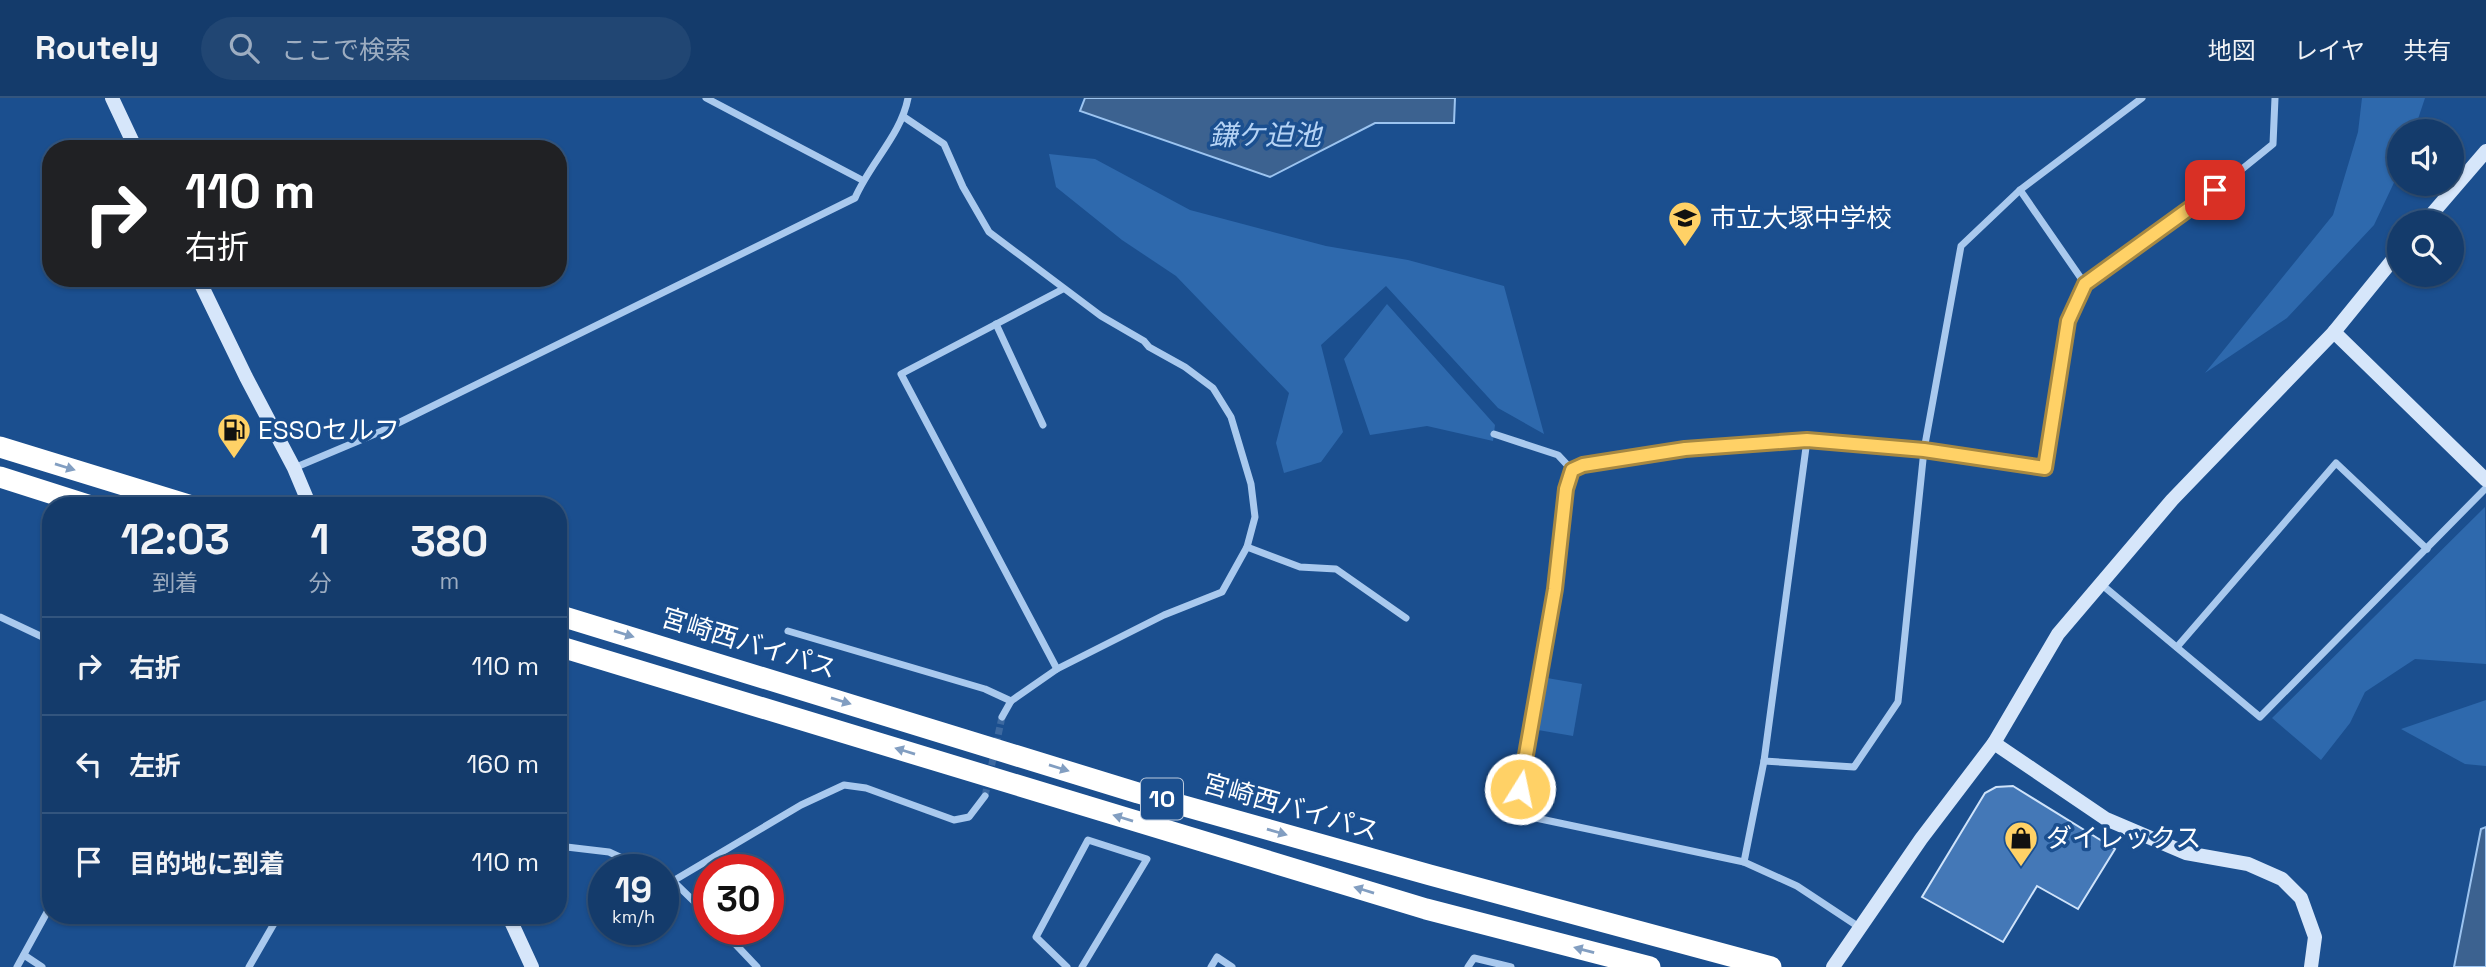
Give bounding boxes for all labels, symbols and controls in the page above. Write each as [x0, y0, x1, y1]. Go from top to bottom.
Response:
search box [201, 17, 691, 80]
text: Routely [35, 27, 159, 69]
icon: search [225, 29, 263, 67]
text: ここで検索 [281, 33, 411, 67]
text: 地図 [2208, 35, 2256, 66]
text: レイヤ [2294, 35, 2365, 66]
text: 共有 [2403, 35, 2451, 66]
water label: 鎌ケ迫池 [1209, 117, 1324, 153]
map controls [2387, 119, 2464, 287]
button: sound [2387, 119, 2464, 196]
text: 110 m [185, 160, 315, 222]
pin [2185, 160, 2245, 220]
icon: right [70, 168, 161, 259]
icon: arrive [2196, 171, 2234, 209]
school or university icon: 市立大塚中学校 [1666, 199, 1704, 248]
place label: 市立大塚中学校 [1710, 201, 1892, 235]
button: search [2387, 210, 2464, 287]
text: 右折 [185, 227, 249, 267]
fuel station icon: ESSOセルフ [215, 411, 253, 460]
place label: ESSOセルフ [258, 413, 400, 447]
one-way arrow [55, 462, 76, 472]
text: 12:03 [121, 513, 230, 566]
text: 1 [311, 513, 330, 566]
text: 380 [410, 515, 488, 568]
text: m [439, 566, 459, 596]
text: 到着 [152, 568, 198, 598]
text: 分 [309, 568, 332, 598]
street label: 宮崎西バイパス [657, 600, 841, 686]
one-way arrow [613, 630, 634, 640]
icon: right [70, 647, 108, 685]
text: 110 m [472, 649, 539, 683]
text: 右折 [129, 651, 181, 685]
one-way arrow [831, 697, 852, 707]
icon: left [70, 745, 108, 783]
one-way arrow [894, 746, 915, 756]
text: 160 m [467, 747, 539, 781]
text: 左折 [129, 749, 181, 783]
position arrow [1483, 752, 1557, 826]
one-way arrow [1048, 763, 1069, 774]
street label: 宮崎西バイパス [1199, 766, 1383, 848]
road number: 10 [1141, 778, 1183, 820]
one-way arrow [1112, 812, 1133, 822]
shop icon: ダイレックス [2002, 819, 2040, 868]
place label: ダイレックス [2046, 821, 2201, 855]
one-way arrow [1266, 827, 1288, 838]
icon: arrive [70, 843, 108, 881]
text: 110 m [472, 845, 539, 879]
text: 目的地に到着 [129, 847, 285, 881]
speed limit sign: 30 [693, 854, 784, 945]
text: 19 [615, 868, 652, 912]
one-way arrow [1353, 885, 1374, 895]
text: km/h [612, 905, 655, 928]
one-way arrow [1572, 944, 1594, 955]

